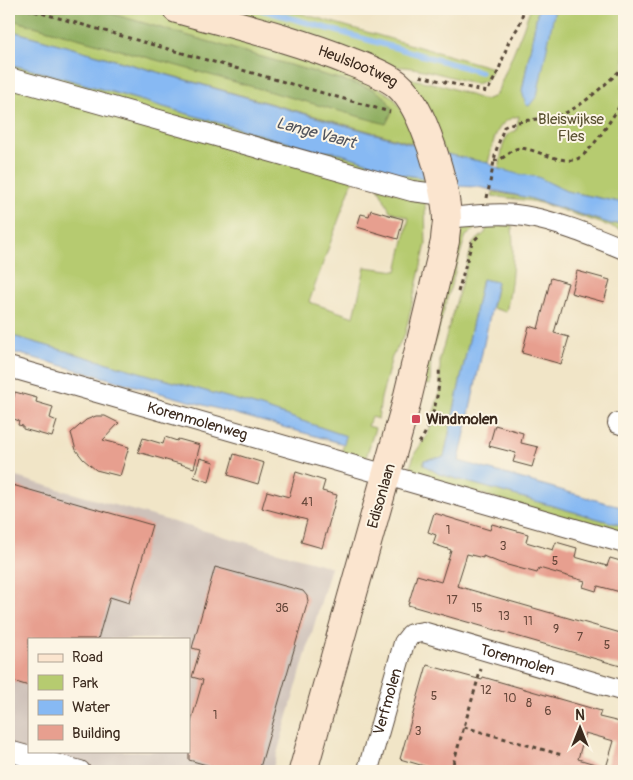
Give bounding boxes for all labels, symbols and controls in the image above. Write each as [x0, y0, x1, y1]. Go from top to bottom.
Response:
street label: Heulslootweg [315, 41, 402, 92]
park label: Bleiswijkse Fles [538, 110, 605, 146]
water label: Lange Vaart [274, 113, 359, 154]
street label: Korenmolenweg [145, 398, 250, 445]
place label: Windmolen [426, 410, 498, 429]
marker: Windmolen [410, 413, 422, 425]
street label: Edisonlaan [363, 462, 400, 531]
house number: 41 [301, 495, 313, 510]
house number: 1 [446, 523, 450, 538]
house number: 3 [500, 539, 507, 554]
house number: 5 [552, 554, 558, 569]
house number: 17 [446, 593, 458, 608]
house number: 36 [275, 601, 289, 616]
house number: 15 [471, 601, 483, 616]
house number: 13 [498, 609, 510, 624]
house number: 11 [523, 614, 533, 629]
house number: 9 [553, 622, 559, 637]
house number: 7 [577, 630, 584, 645]
legend [28, 638, 190, 752]
house number: 5 [604, 638, 610, 653]
street label: Torenmolen [478, 640, 557, 680]
text: Road [72, 648, 103, 667]
street label: Verfmolen [369, 666, 406, 737]
text: Park [72, 674, 99, 693]
house number: 12 [480, 683, 492, 698]
house number: 5 [431, 689, 437, 704]
house number: 10 [504, 691, 516, 706]
house number: 8 [526, 696, 532, 711]
text: Water [72, 698, 111, 717]
north arrow [556, 702, 606, 752]
house number: 6 [545, 704, 552, 719]
text: N [575, 707, 585, 724]
house number: 1 [213, 708, 217, 723]
text: Building [72, 724, 120, 743]
house number: 3 [415, 724, 422, 739]

